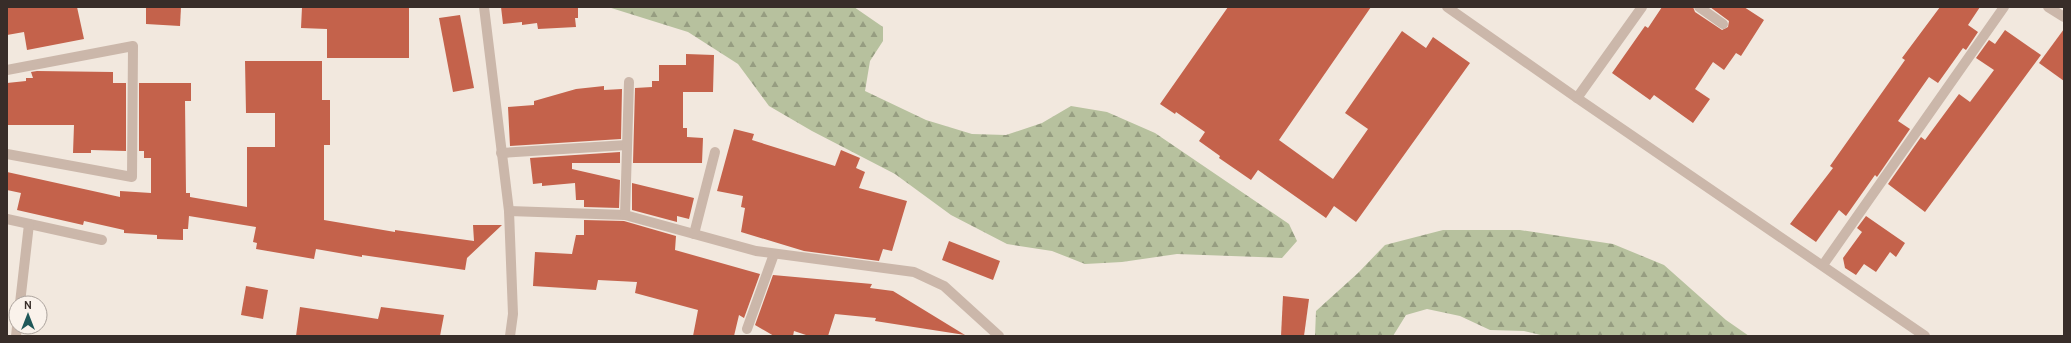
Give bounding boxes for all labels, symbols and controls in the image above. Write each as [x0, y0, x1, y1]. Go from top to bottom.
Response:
north arrow [8, 295, 48, 335]
text: N [24, 298, 32, 312]

